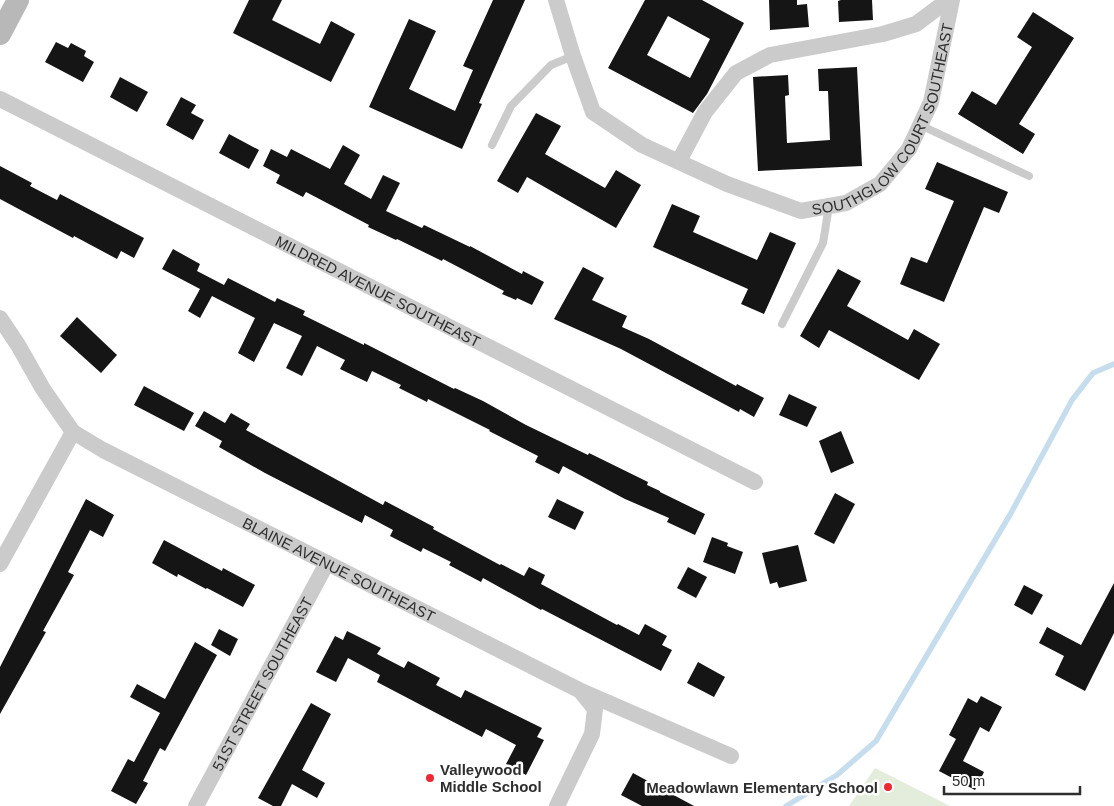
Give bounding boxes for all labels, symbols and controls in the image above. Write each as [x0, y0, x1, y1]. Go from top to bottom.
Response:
street label: SOUTHGLOW COURT SOUTHEAST [810, 22, 956, 217]
street label: MILDRED AVENUE SOUTHEAST [273, 232, 483, 350]
street label: BLAINE AVENUE SOUTHEAST [240, 513, 438, 625]
street label: 51ST STREET SOUTHEAST [208, 594, 316, 773]
place label: Valleywood Middle School [440, 761, 542, 795]
scale bar [944, 764, 1080, 796]
marker: Valleywood Middle School [424, 772, 436, 784]
text: 50 m [952, 772, 985, 789]
place label: Meadowlawn Elementary School [646, 779, 878, 796]
marker: Meadowlawn Elementary School [882, 781, 894, 793]

